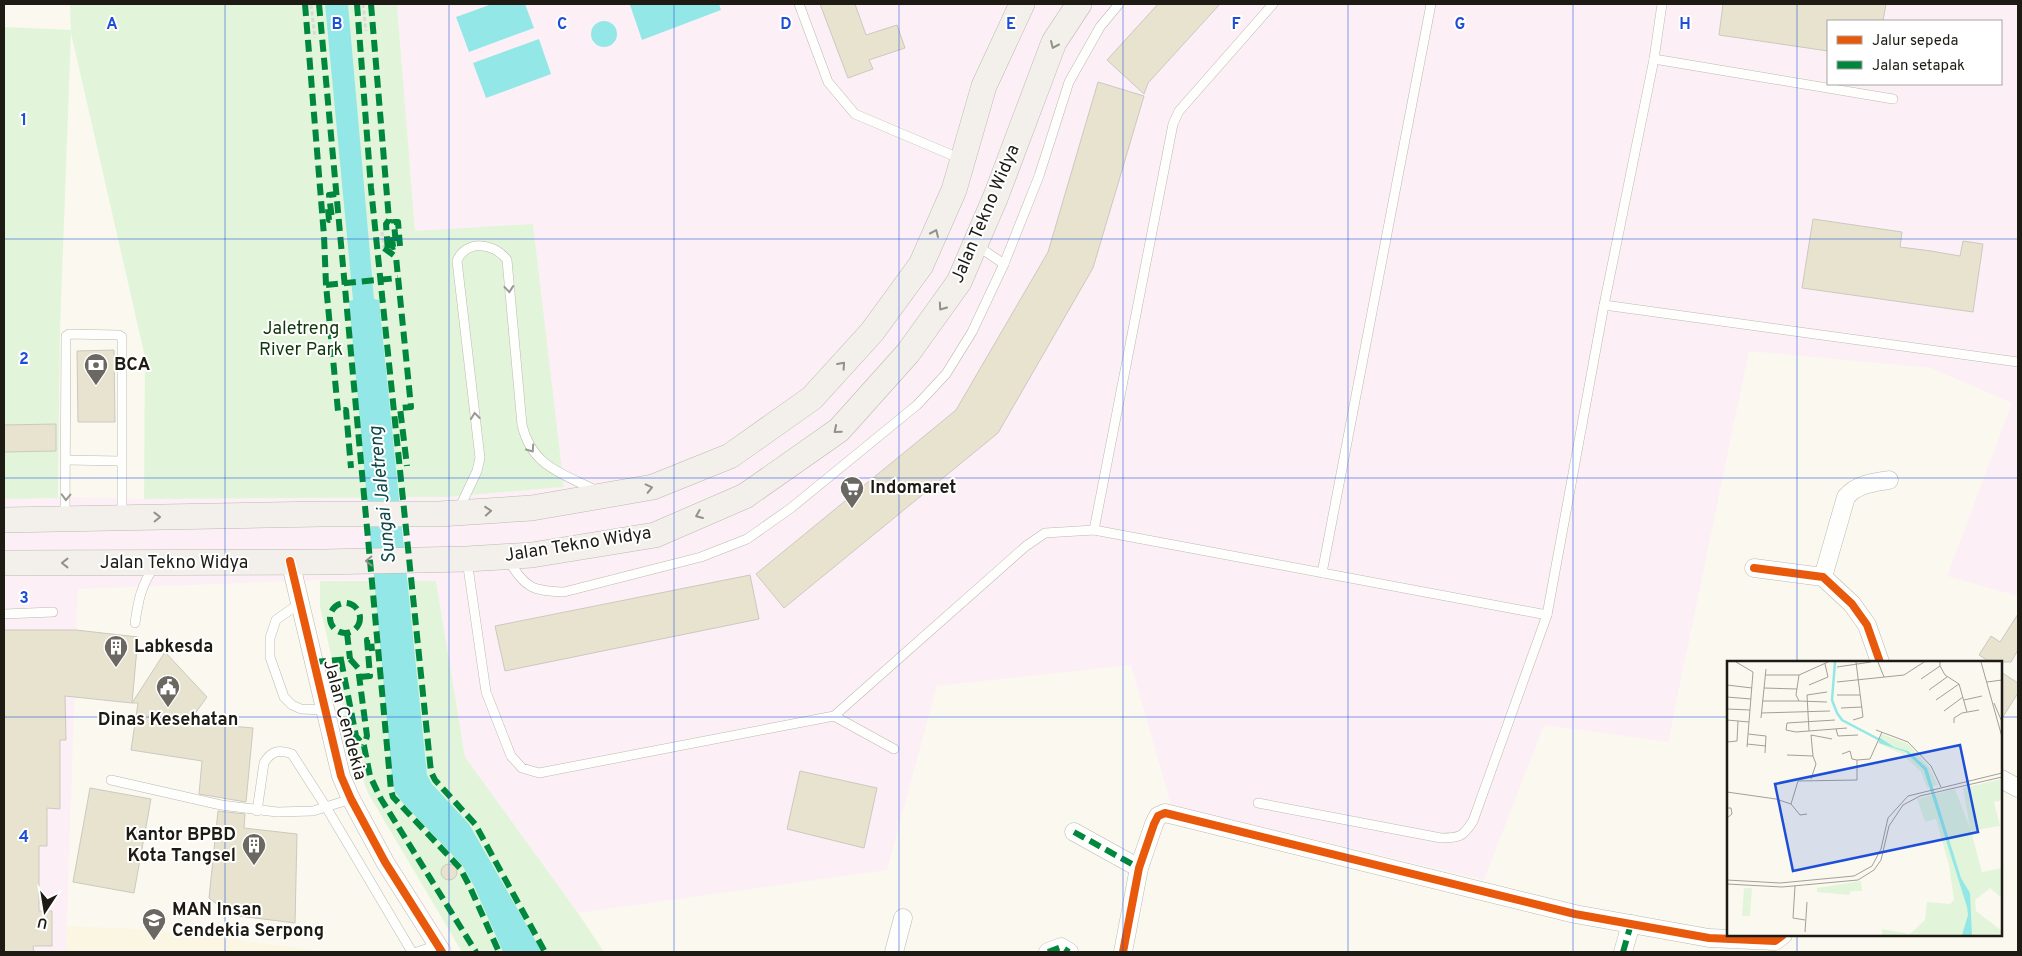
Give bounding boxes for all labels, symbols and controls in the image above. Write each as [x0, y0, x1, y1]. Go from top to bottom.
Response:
text: A [106, 15, 118, 35]
text: B [331, 15, 343, 35]
text: C [557, 15, 567, 35]
text: D [780, 15, 792, 35]
text: E [1006, 15, 1016, 35]
text: F [1231, 15, 1241, 35]
text: G [1455, 15, 1465, 35]
text: H [1679, 15, 1691, 35]
legend [1827, 20, 2002, 85]
text: Jalur sepeda [1872, 32, 1958, 51]
one-way arrow [1050, 40, 1060, 49]
text: Jalan setapak [1872, 57, 1965, 76]
text: 1 [21, 111, 27, 131]
street label: Jalan Tekno Widya [946, 141, 1026, 287]
one-way arrow [928, 229, 939, 238]
one-way arrow [504, 286, 515, 294]
one-way arrow [939, 301, 948, 311]
park label: Jaletreng River Park [259, 318, 343, 362]
text: 2 [19, 350, 29, 370]
bank icon: BCA [83, 352, 109, 386]
place label: BCA [114, 354, 150, 377]
one-way arrow [836, 362, 845, 371]
one-way arrow [470, 411, 481, 419]
water label: Sungai Jaletreng [364, 424, 402, 565]
one-way arrow [833, 425, 842, 434]
one-way arrow [525, 443, 534, 453]
supermarket icon: Indomaret [839, 475, 865, 509]
place label: Indomaret [870, 477, 956, 500]
one-way arrow [644, 483, 653, 494]
one-way arrow [61, 494, 71, 502]
one-way arrow [484, 505, 492, 516]
one-way arrow [695, 509, 704, 520]
one-way arrow [154, 512, 162, 522]
street label: Jalan Tekno Widya [503, 522, 653, 568]
street label: Jalan Tekno Widya [100, 552, 248, 575]
one-way arrow [364, 556, 372, 566]
one-way arrow [60, 558, 68, 568]
text: 3 [19, 589, 29, 609]
building icon: Labkesda [103, 634, 129, 668]
place label: Labkesda [134, 636, 213, 659]
street label: Jalan Cendekia [317, 657, 371, 783]
inset map [1727, 661, 2002, 936]
public building icon: Dinas Kesehatan [155, 674, 181, 708]
place label: Dinas Kesehatan [98, 709, 238, 732]
place label: Kantor BPBD Kota Tangsel [125, 824, 236, 868]
text: 4 [19, 828, 29, 848]
building icon: Kantor BPBD Kota Tangsel [241, 832, 267, 866]
north arrow [20, 886, 70, 936]
place label: MAN Insan Cendekia Serpong [172, 899, 324, 943]
school or university icon: MAN Insan Cendekia Serpong [141, 907, 167, 941]
text: U [36, 913, 49, 932]

